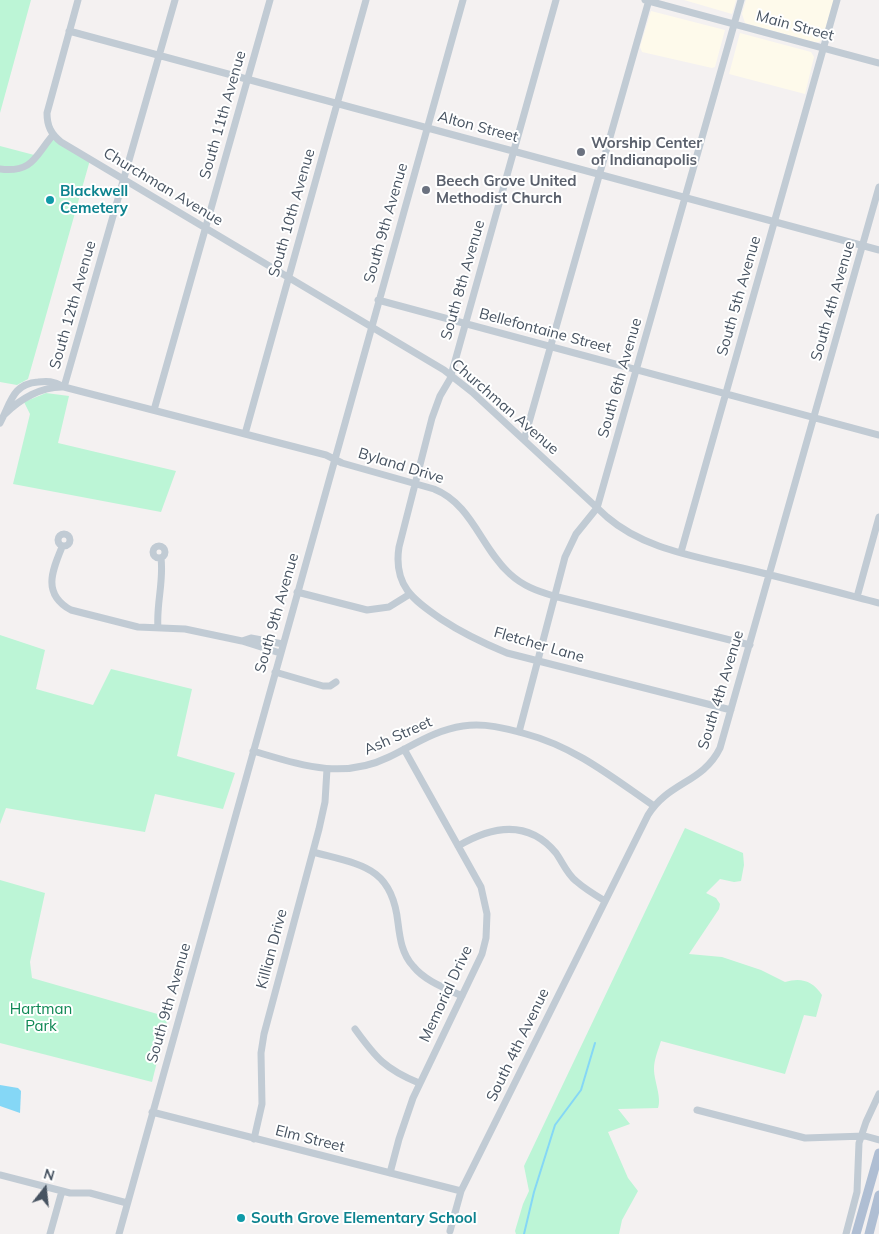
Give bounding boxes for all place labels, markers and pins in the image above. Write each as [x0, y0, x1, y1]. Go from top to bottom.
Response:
place label: Worship Center of Indianapolis [591, 134, 702, 169]
marker: Worship Center of Indianapolis [575, 146, 587, 158]
place label: Beech Grove United Methodist Church [436, 172, 577, 207]
place label: Blackwell Cemetery [60, 182, 128, 217]
marker: Beech Grove United Methodist Church [420, 184, 432, 196]
marker: Blackwell Cemetery [44, 194, 56, 206]
place label: South Grove Elementary School [251, 1209, 477, 1227]
marker: South Grove Elementary School [235, 1212, 247, 1224]

